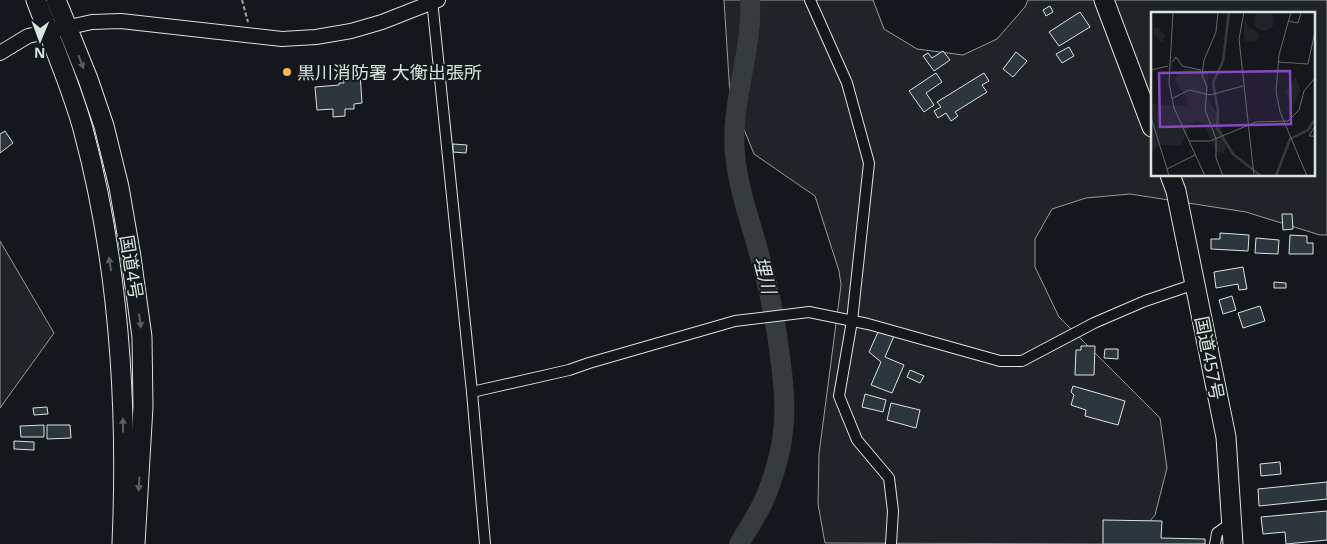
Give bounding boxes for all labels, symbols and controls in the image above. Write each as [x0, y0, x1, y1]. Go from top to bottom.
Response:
inset map [1151, 12, 1314, 176]
north arrow [15, 15, 65, 65]
text: N [34, 44, 46, 63]
one-way arrow [78, 54, 85, 69]
place label: 黒川消防署 大衡出張所 [297, 60, 482, 84]
marker: 黒川消防署 大衡出張所 [281, 66, 293, 78]
street label: 国道4号 [115, 233, 149, 301]
water label: 埋川 [748, 253, 783, 299]
one-way arrow [105, 255, 113, 271]
one-way arrow [136, 314, 144, 330]
street label: 国道457号 [1190, 314, 1230, 402]
one-way arrow [119, 417, 127, 433]
one-way arrow [134, 476, 142, 492]

